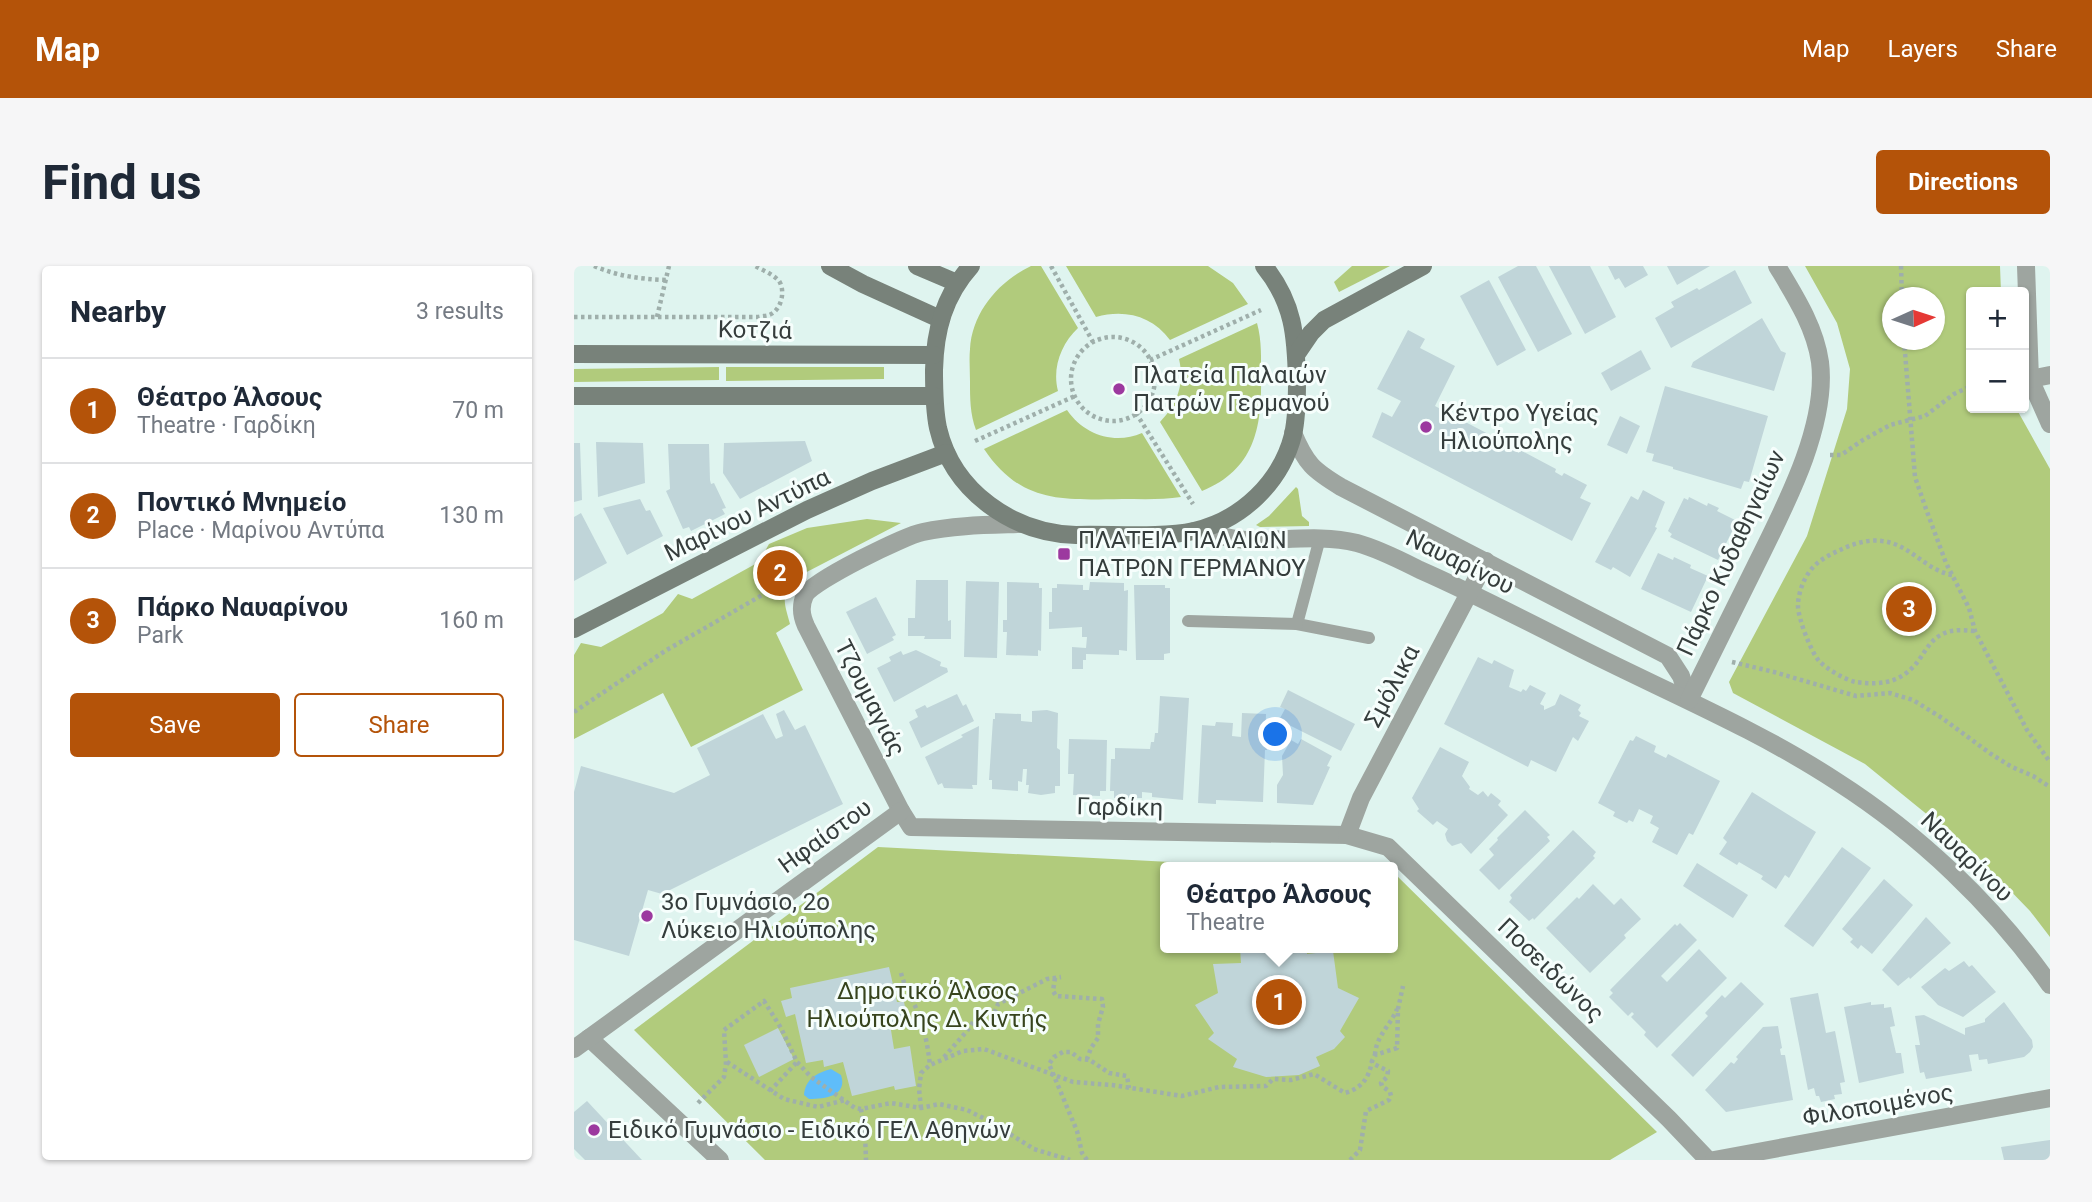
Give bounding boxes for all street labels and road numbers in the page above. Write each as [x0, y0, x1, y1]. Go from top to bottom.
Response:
street label: Κοτζιά [718, 315, 793, 345]
street label: Πάρκο Κυδαθηναίων [1671, 445, 1791, 660]
street label: Μαρίνου Αντύπα [660, 463, 835, 567]
street label: Ναυαρίνου [1401, 524, 1519, 600]
street label: Τζουμαγιάς [829, 635, 911, 761]
street label: Σμόλικα [1359, 640, 1425, 732]
street label: Γαρδίκη [1076, 792, 1164, 822]
street label: Ηφαίστου [773, 793, 877, 879]
street label: Ναυαρίνου [1915, 806, 2019, 908]
street label: Ποσειδώνος [1492, 912, 1610, 1028]
street label: Φιλοποιμένος [1800, 1078, 1956, 1132]

